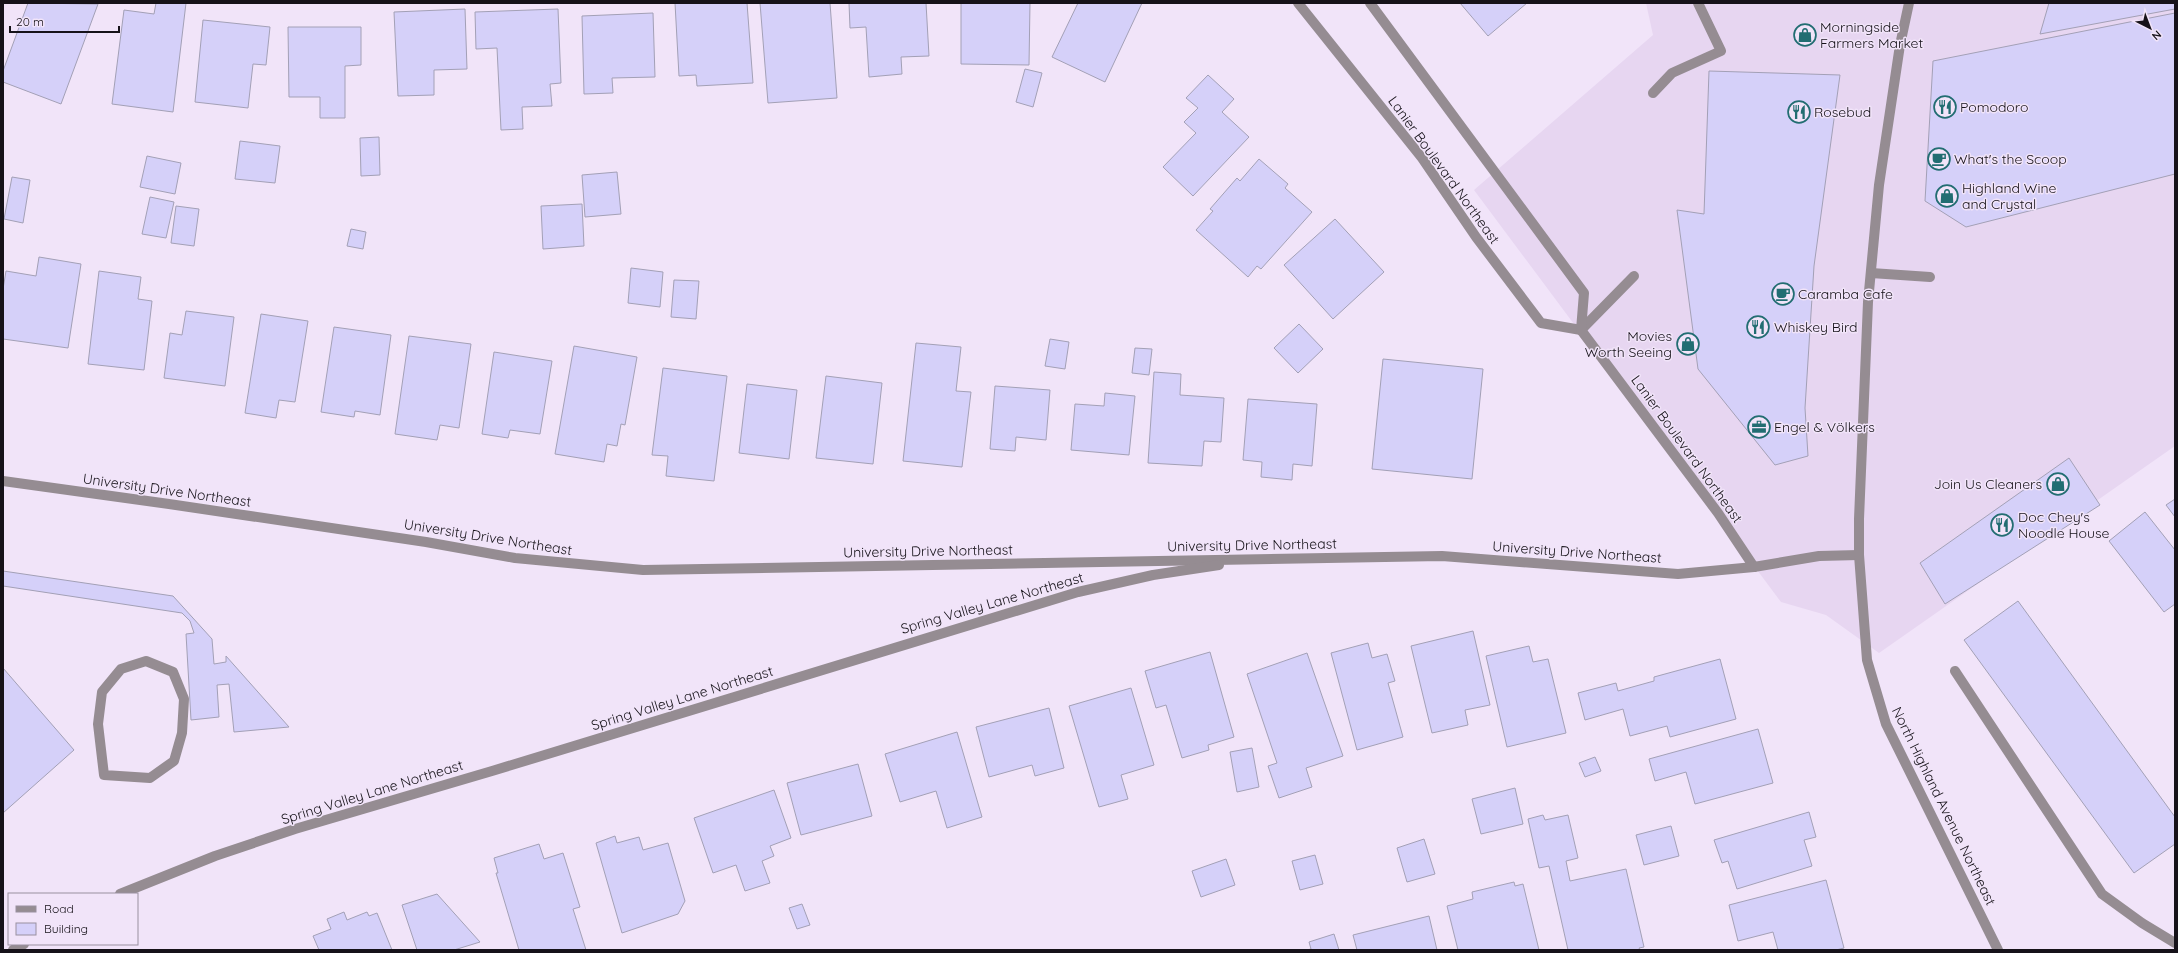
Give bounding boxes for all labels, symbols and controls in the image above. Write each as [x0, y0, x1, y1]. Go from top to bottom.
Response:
scale bar [10, 8, 119, 34]
north arrow [2130, 8, 2170, 48]
text: 20 m [16, 14, 44, 29]
place label: Morningside Farmers Market [1820, 18, 1924, 52]
shop icon: Morningside Farmers Market [1792, 22, 1818, 48]
text: N [2149, 28, 2164, 43]
street label: Lanier Boulevard Northeast [1384, 93, 1504, 248]
restaurant icon: Pomodoro [1932, 94, 1958, 120]
place label: Pomodoro [1960, 98, 2028, 116]
restaurant icon: Rosebud [1786, 99, 1812, 125]
place label: Rosebud [1814, 103, 1871, 121]
cafe icon: What's the Scoop [1926, 146, 1952, 172]
place label: What's the Scoop [1954, 150, 2067, 168]
place label: Highland Wine and Crystal [1962, 179, 2056, 213]
shop icon: Highland Wine and Crystal [1934, 183, 1960, 209]
cafe icon: Caramba Cafe [1770, 281, 1796, 307]
place label: Caramba Cafe [1798, 285, 1893, 303]
restaurant icon: Whiskey Bird [1745, 314, 1771, 340]
place label: Whiskey Bird [1774, 318, 1858, 336]
place label: Movies Worth Seeing [1585, 327, 1672, 361]
shop icon: Movies Worth Seeing [1675, 331, 1701, 357]
street label: Lanier Boulevard Northeast [1627, 372, 1747, 527]
office icon: Engel & Völkers [1746, 414, 1772, 440]
place label: Engel & Völkers [1774, 418, 1875, 436]
street label: University Drive Northeast [82, 469, 253, 511]
shop icon: Join Us Cleaners [2045, 471, 2071, 497]
place label: Join Us Cleaners [1934, 475, 2042, 493]
place label: Doc Chey's Noodle House [2018, 508, 2109, 542]
restaurant icon: Doc Chey's Noodle House [1989, 512, 2015, 538]
street label: University Drive Northeast [403, 515, 574, 559]
street label: University Drive Northeast [1167, 535, 1337, 555]
street label: University Drive Northeast [1492, 537, 1663, 567]
street label: University Drive Northeast [843, 541, 1013, 561]
street label: Spring Valley Lane Northeast [899, 568, 1086, 638]
street label: Spring Valley Lane Northeast [589, 662, 775, 734]
street label: North Highland Avenue Northeast [1888, 704, 2000, 908]
street label: Spring Valley Lane Northeast [279, 756, 465, 828]
legend [8, 893, 138, 945]
text: Road [44, 901, 74, 916]
text: Building [44, 921, 88, 936]

